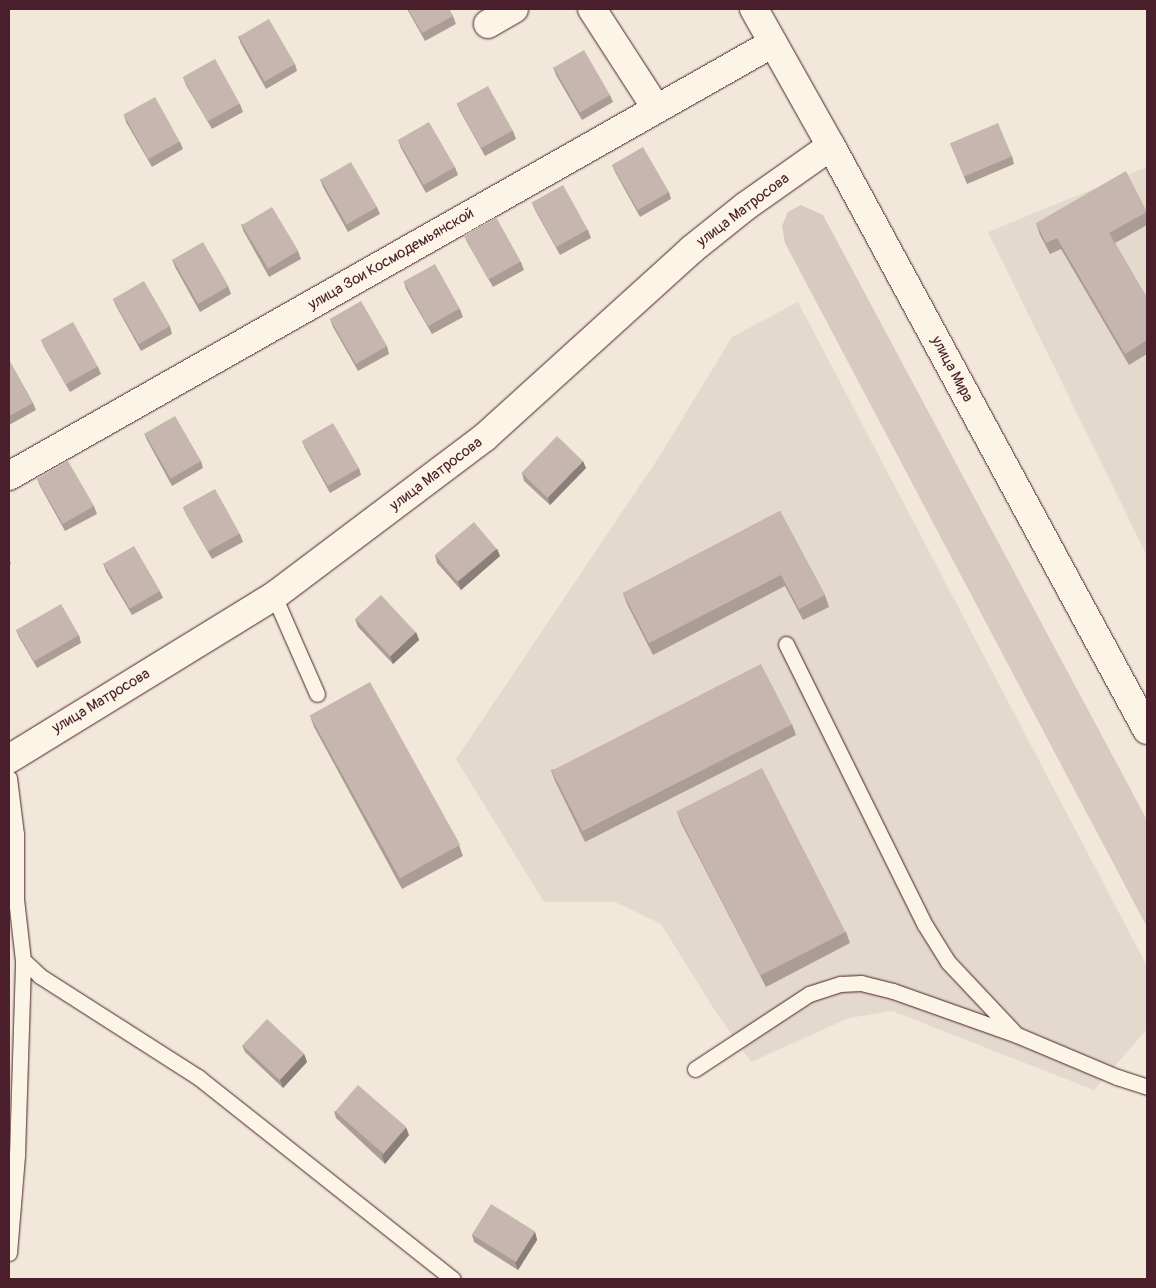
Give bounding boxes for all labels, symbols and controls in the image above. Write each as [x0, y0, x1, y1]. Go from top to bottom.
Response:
street label: улица Матросова [693, 169, 793, 251]
street label: улица Зои Космодемьянской [305, 204, 477, 314]
street label: улица Мира [927, 333, 977, 405]
street label: улица Матросова [386, 433, 486, 515]
street label: улица Матросова [49, 665, 153, 737]

